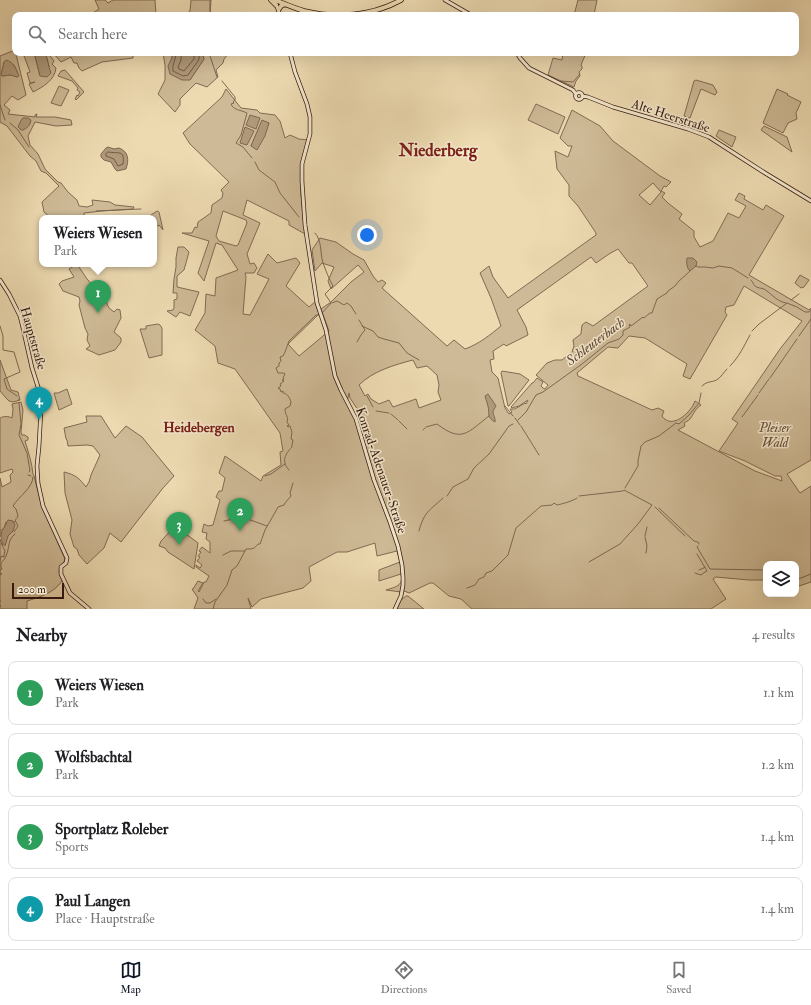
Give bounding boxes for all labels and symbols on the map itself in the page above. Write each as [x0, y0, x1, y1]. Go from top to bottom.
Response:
street label: Alte Heerstraße [629, 95, 712, 136]
district label: Niederberg [398, 140, 478, 162]
your location [357, 225, 377, 245]
pin: 1 [85, 280, 111, 313]
street label: Hauptstraße [15, 305, 50, 372]
water label: Schleuterbach [562, 314, 628, 370]
pin: 4 [26, 387, 52, 420]
street label: Konrad-Adenauer-Straße [352, 405, 410, 536]
district label: Heidebergen [163, 419, 235, 437]
park label: Pleiser Wald [758, 420, 792, 451]
pin: 2 [227, 498, 253, 531]
pin: 3 [166, 512, 192, 545]
scale bar [12, 581, 64, 600]

